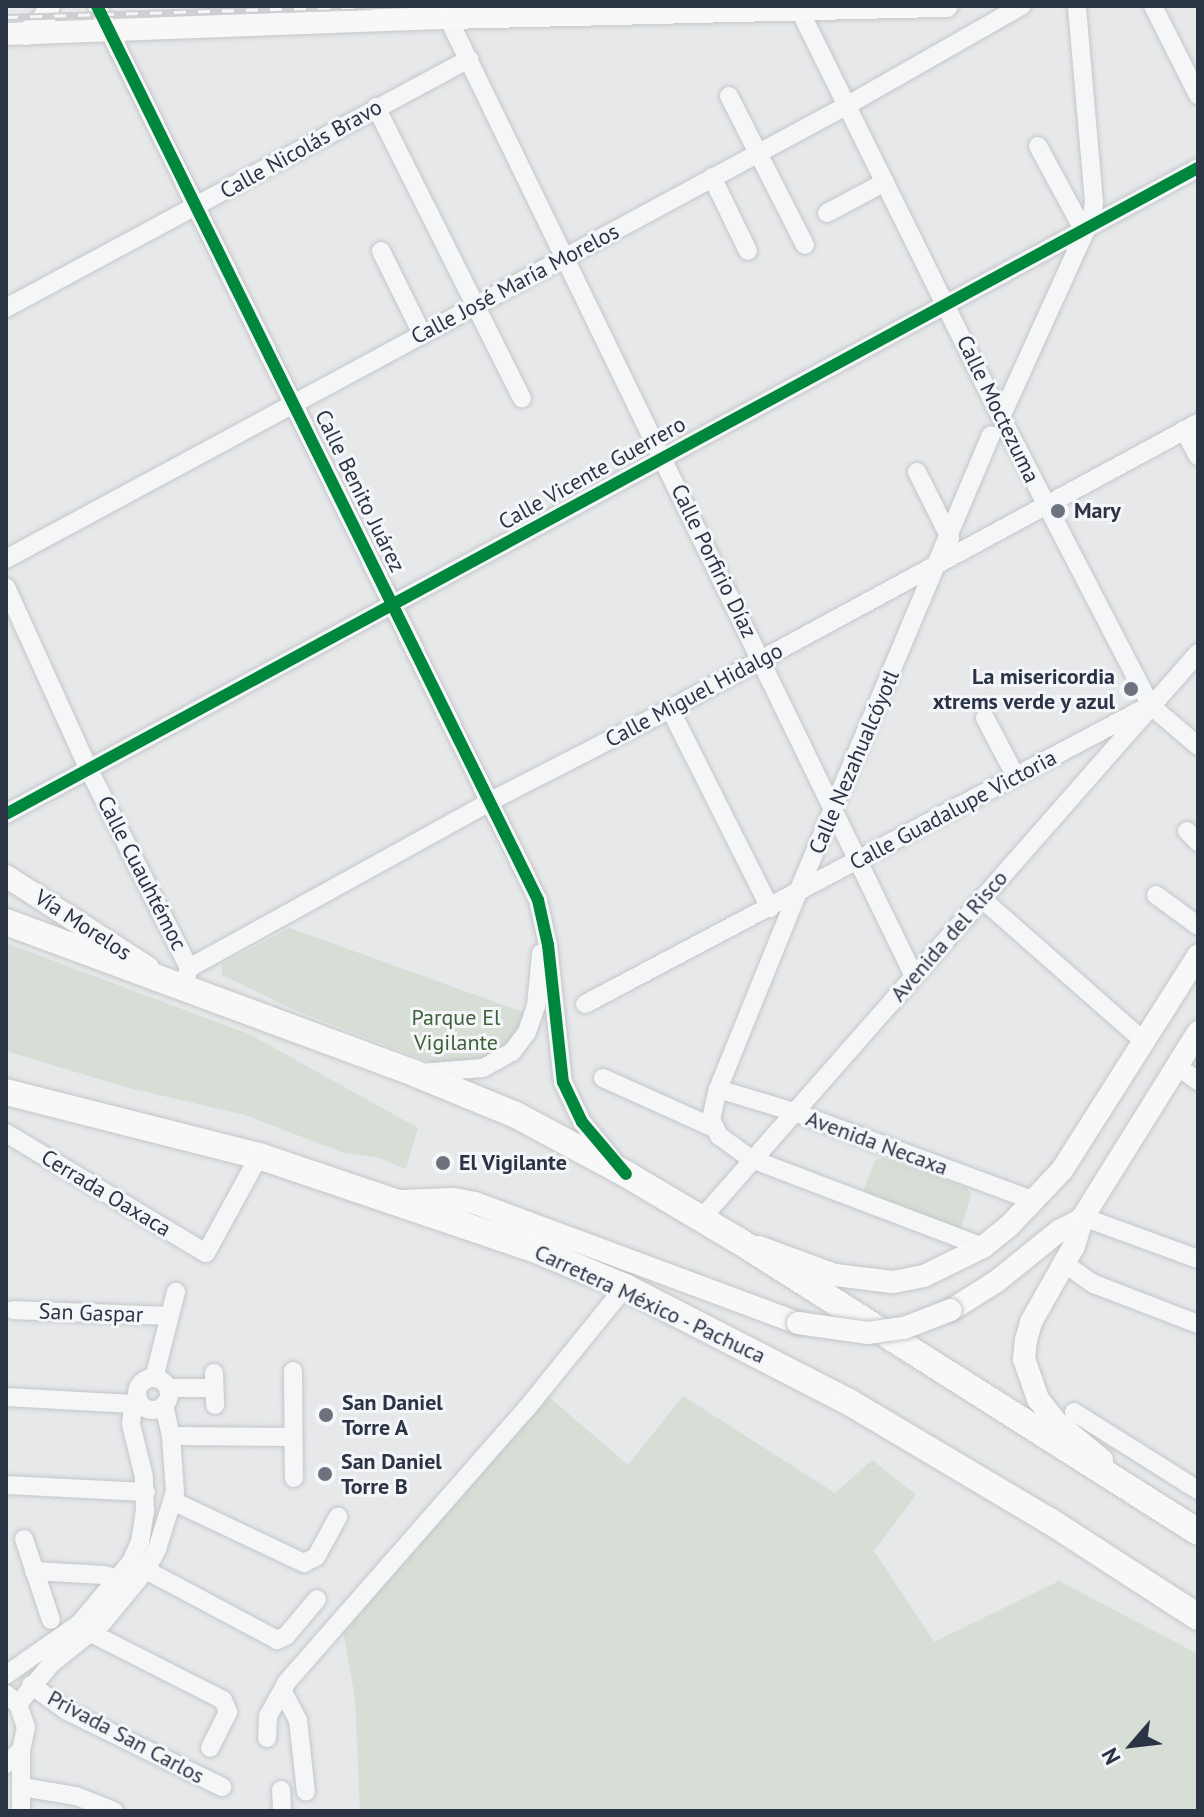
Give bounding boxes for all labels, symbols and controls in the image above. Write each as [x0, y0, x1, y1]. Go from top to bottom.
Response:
street label: Calle Nicolás Bravo [216, 94, 386, 204]
street label: Calle José María Morelos [407, 218, 623, 350]
street label: Calle Moctezuma [951, 331, 1045, 487]
street label: Calle Benito Juárez [309, 406, 411, 576]
street label: Calle Vicente Guerrero [494, 411, 690, 535]
street label: Calle Porfirio Díaz [665, 480, 763, 642]
place label: Mary [1074, 498, 1121, 524]
marker: Mary [1049, 502, 1067, 520]
street label: Calle Miguel Hidalgo [601, 637, 787, 753]
place label: La misericordia xtrems verde y azul [931, 663, 1115, 714]
street label: Calle Nezahualcóyotl [803, 666, 905, 858]
marker: La misericordia xtrems verde y azul [1122, 680, 1140, 698]
street label: Calle Guadalupe Victoria [845, 744, 1061, 876]
street label: Calle Cuauhtémoc [92, 791, 192, 955]
street label: Avenida del Risco [885, 865, 1013, 1007]
street label: Vía Morelos [30, 884, 136, 966]
park label: Parque El Vigilante [412, 1004, 500, 1056]
street label: Avenida Necaxa [802, 1105, 952, 1181]
street label: Cerrada Oaxaca [36, 1144, 176, 1242]
place label: El Vigilante [459, 1150, 568, 1176]
marker: El Vigilante [434, 1154, 452, 1172]
street label: Carretera México - Pachuca [529, 1238, 771, 1370]
street label: San Gaspar [38, 1298, 144, 1328]
place label: San Daniel Torre A [342, 1389, 443, 1440]
marker: San Daniel Torre A [317, 1406, 335, 1424]
place label: San Daniel Torre B [341, 1448, 442, 1500]
marker: San Daniel Torre B [316, 1465, 334, 1483]
street label: Privada San Carlos [43, 1685, 209, 1789]
north arrow [1092, 1705, 1172, 1785]
text: N [1095, 1743, 1127, 1769]

